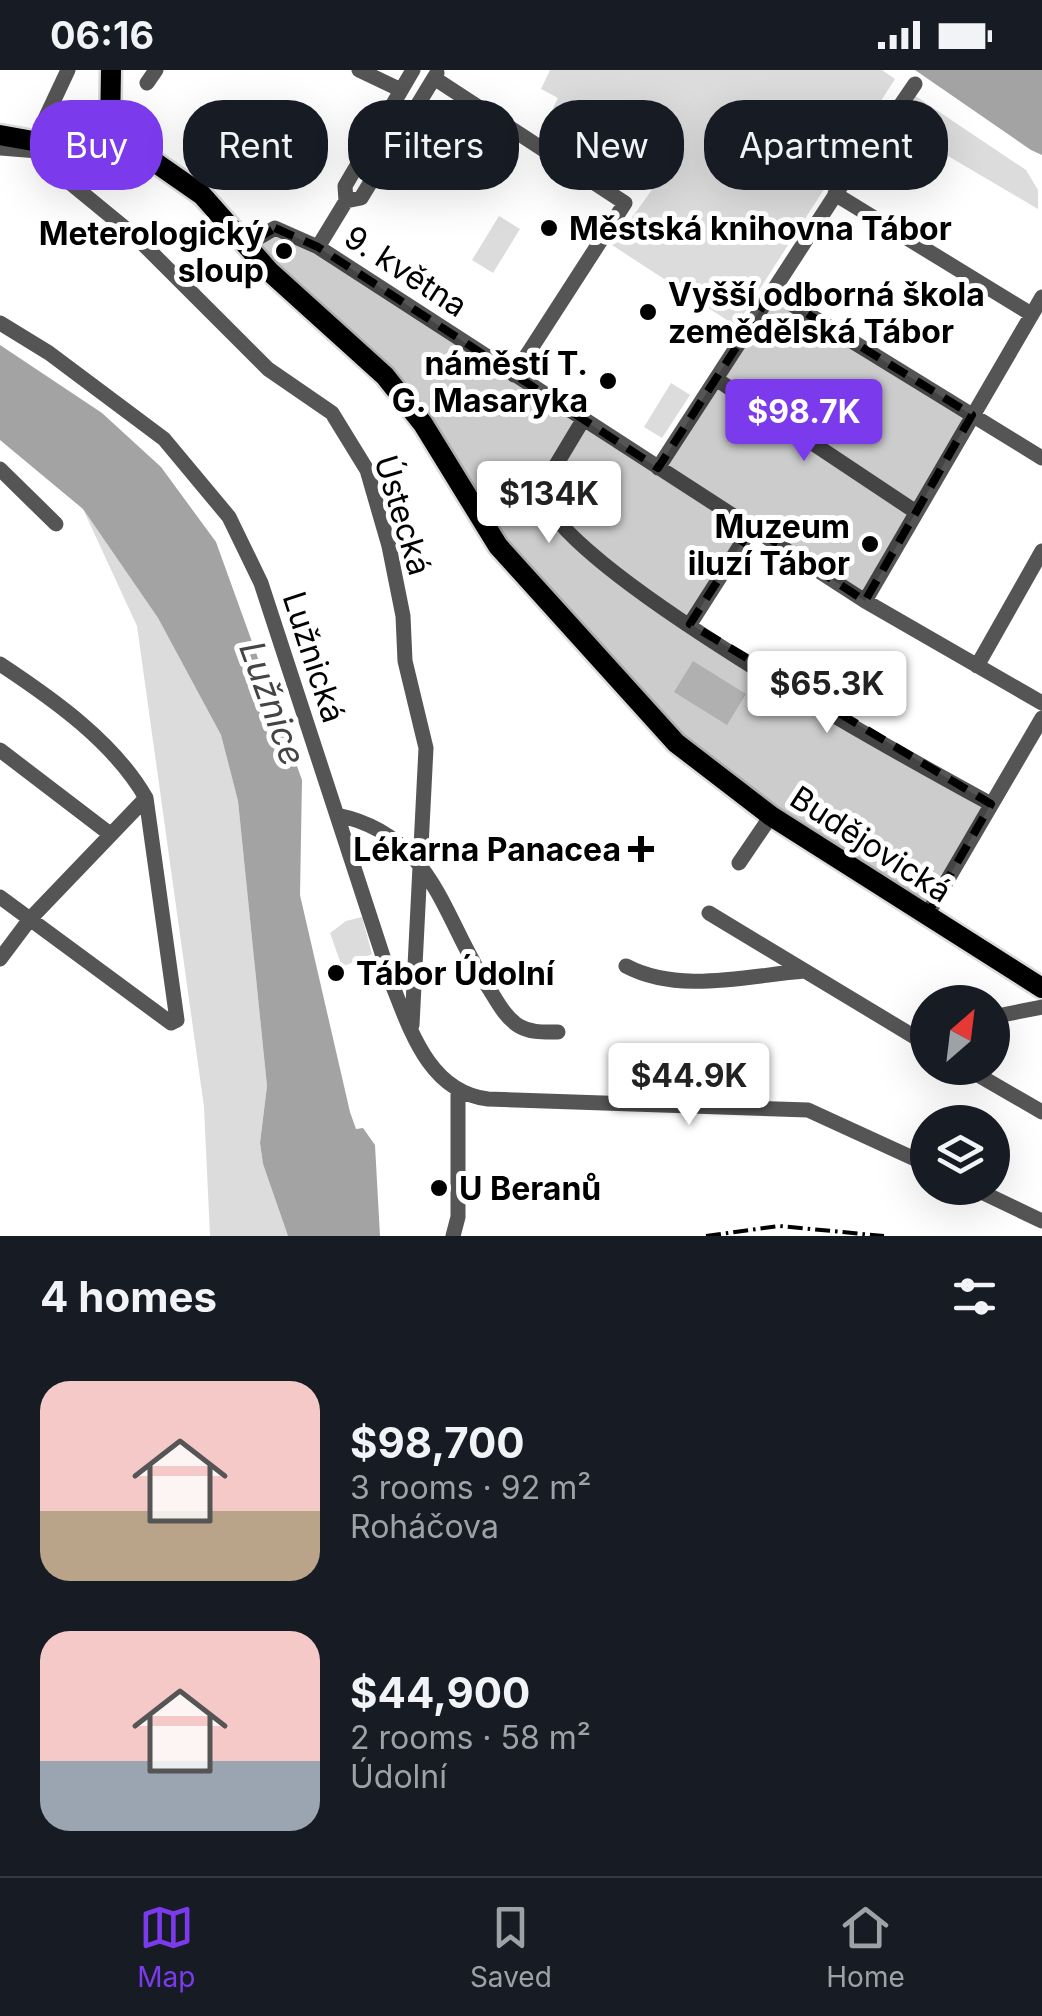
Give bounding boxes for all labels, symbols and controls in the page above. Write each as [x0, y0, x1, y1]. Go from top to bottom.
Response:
text: 06:16 [50, 12, 154, 58]
chip: Buy [30, 100, 163, 190]
chip: Rent [183, 100, 328, 190]
chip: Filters [348, 100, 519, 190]
chip: New [539, 100, 684, 190]
chip: Apartment [704, 100, 948, 190]
place label: Městská knihovna Tábor [569, 209, 952, 248]
place label: Meterologický sloup [39, 214, 264, 290]
street label: 9. května [337, 217, 475, 325]
marker: Městská knihovna Tábor [538, 217, 560, 239]
marker: Meterologický sloup [273, 240, 295, 262]
place label: Vyšší odborná škola zemědělská Tábor [668, 275, 985, 351]
marker: Vyšší odborná škola zemědělská Tábor [637, 301, 659, 323]
place label: náměstí T. G. Masaryka [392, 344, 588, 420]
marker: náměstí T. G. Masaryka [597, 370, 619, 392]
pin: $98.7K [723, 379, 885, 464]
text: $98.7K [747, 392, 861, 431]
street label: Ústecká [366, 450, 440, 580]
pin: $134K [479, 461, 619, 546]
text: $134K [499, 474, 599, 513]
place label: Muzeum iluzí Tábor [688, 507, 850, 583]
marker: Muzeum iluzí Tábor [859, 533, 881, 555]
street label: Lužnická [275, 587, 353, 727]
water label: Lužnice [231, 635, 315, 771]
pin: $65.3K [746, 651, 908, 736]
text: $65.3K [769, 664, 885, 703]
street label: Budějovická [783, 778, 959, 910]
place label: Lékarna Panacea [353, 830, 621, 869]
marker: Lékarna Panacea [630, 838, 652, 860]
place label: Tábor Údolní [356, 954, 556, 993]
marker: Tábor Údolní [325, 962, 347, 984]
north arrow [910, 985, 1010, 1085]
map controls [910, 985, 1010, 1205]
pin: $44.9K [608, 1043, 770, 1128]
text: $44.9K [630, 1056, 748, 1095]
button: layers [910, 1105, 1010, 1205]
place label: U Beranů [459, 1169, 601, 1208]
marker: U Beranů [428, 1177, 450, 1199]
icon: filters [947, 1269, 1002, 1324]
text: 4 homes [40, 1271, 217, 1322]
text: $98,700 [350, 1417, 525, 1468]
icon: home [120, 1421, 240, 1541]
text: 3 rooms · 92 m² [350, 1468, 591, 1507]
text: Roháčova [350, 1507, 499, 1546]
text: $44,900 [350, 1667, 530, 1718]
icon: home [120, 1671, 240, 1791]
text: 2 rooms · 58 m² [350, 1718, 591, 1757]
text: Údolní [350, 1757, 447, 1796]
tab: Map [137, 1900, 195, 1994]
tab: Saved [470, 1900, 552, 1994]
tab: Home [826, 1900, 905, 1994]

